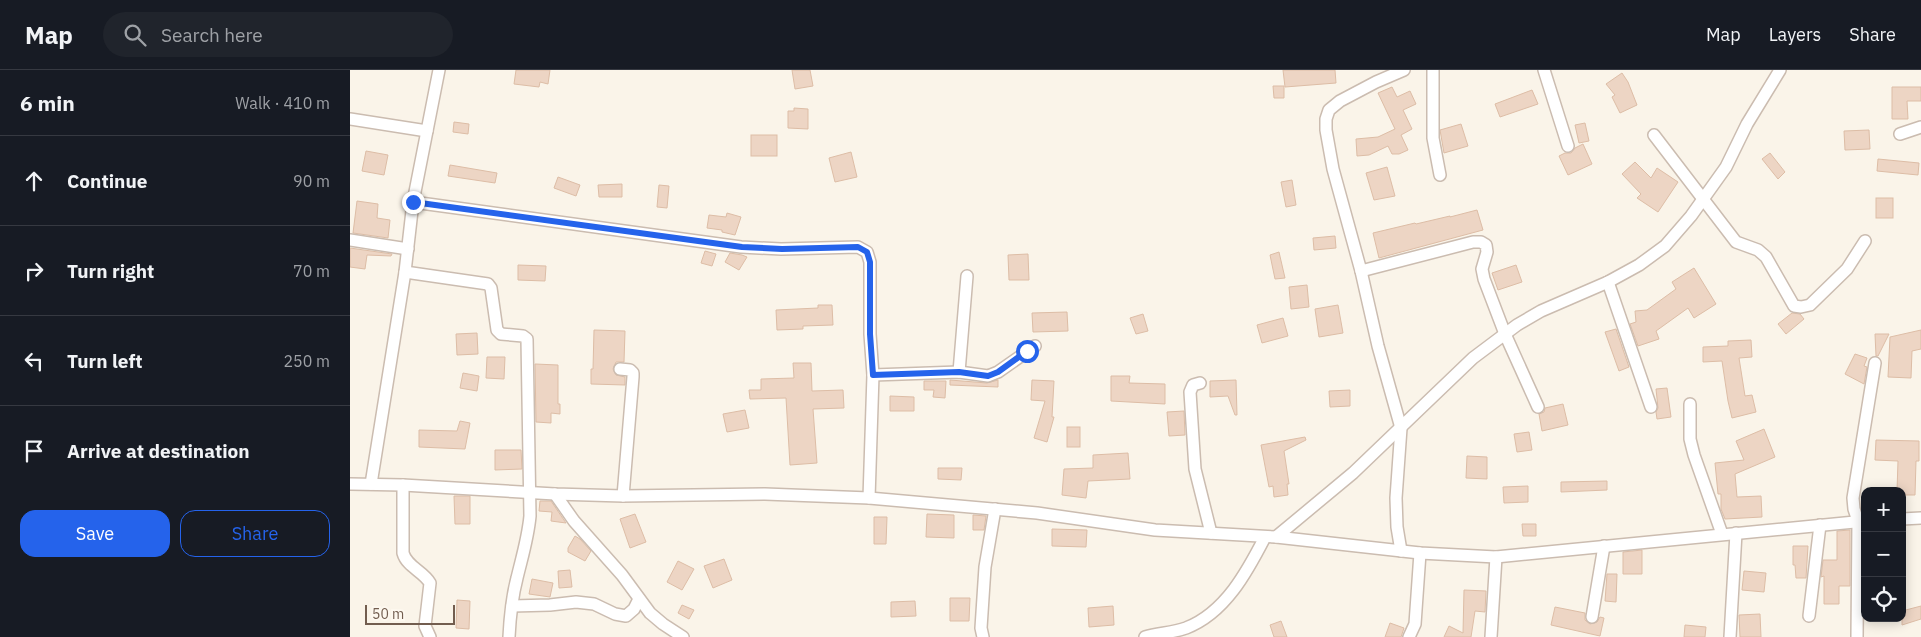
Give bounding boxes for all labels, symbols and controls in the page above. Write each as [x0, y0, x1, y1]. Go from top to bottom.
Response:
search box [103, 12, 453, 57]
text: Map [25, 19, 73, 51]
icon: search [121, 21, 149, 49]
text: Search here [161, 23, 263, 47]
text: Map [1706, 23, 1741, 46]
text: Layers [1769, 23, 1821, 46]
text: Share [1849, 23, 1896, 46]
text: 6 min [20, 89, 75, 117]
text: Walk · 410 m [235, 93, 330, 113]
icon: ahead [20, 167, 48, 195]
text: Continue [67, 169, 147, 193]
text: 90 m [293, 171, 330, 191]
route end [402, 191, 425, 214]
icon: right [20, 257, 48, 285]
text: Turn right [67, 259, 154, 283]
text: 70 m [293, 261, 330, 281]
route start [1016, 340, 1039, 363]
icon: left [20, 347, 48, 375]
text: Turn left [67, 349, 143, 373]
text: 250 m [283, 351, 330, 371]
icon: arrive [20, 437, 48, 465]
text: Arrive at destination [67, 439, 250, 463]
map controls [1861, 487, 1906, 622]
button: + [1861, 487, 1906, 532]
button: Save [20, 510, 170, 557]
button: Share [180, 510, 330, 557]
button: − [1861, 532, 1906, 577]
button: locate [1861, 577, 1906, 622]
scale bar [365, 602, 455, 625]
text: 50 m [372, 605, 404, 623]

